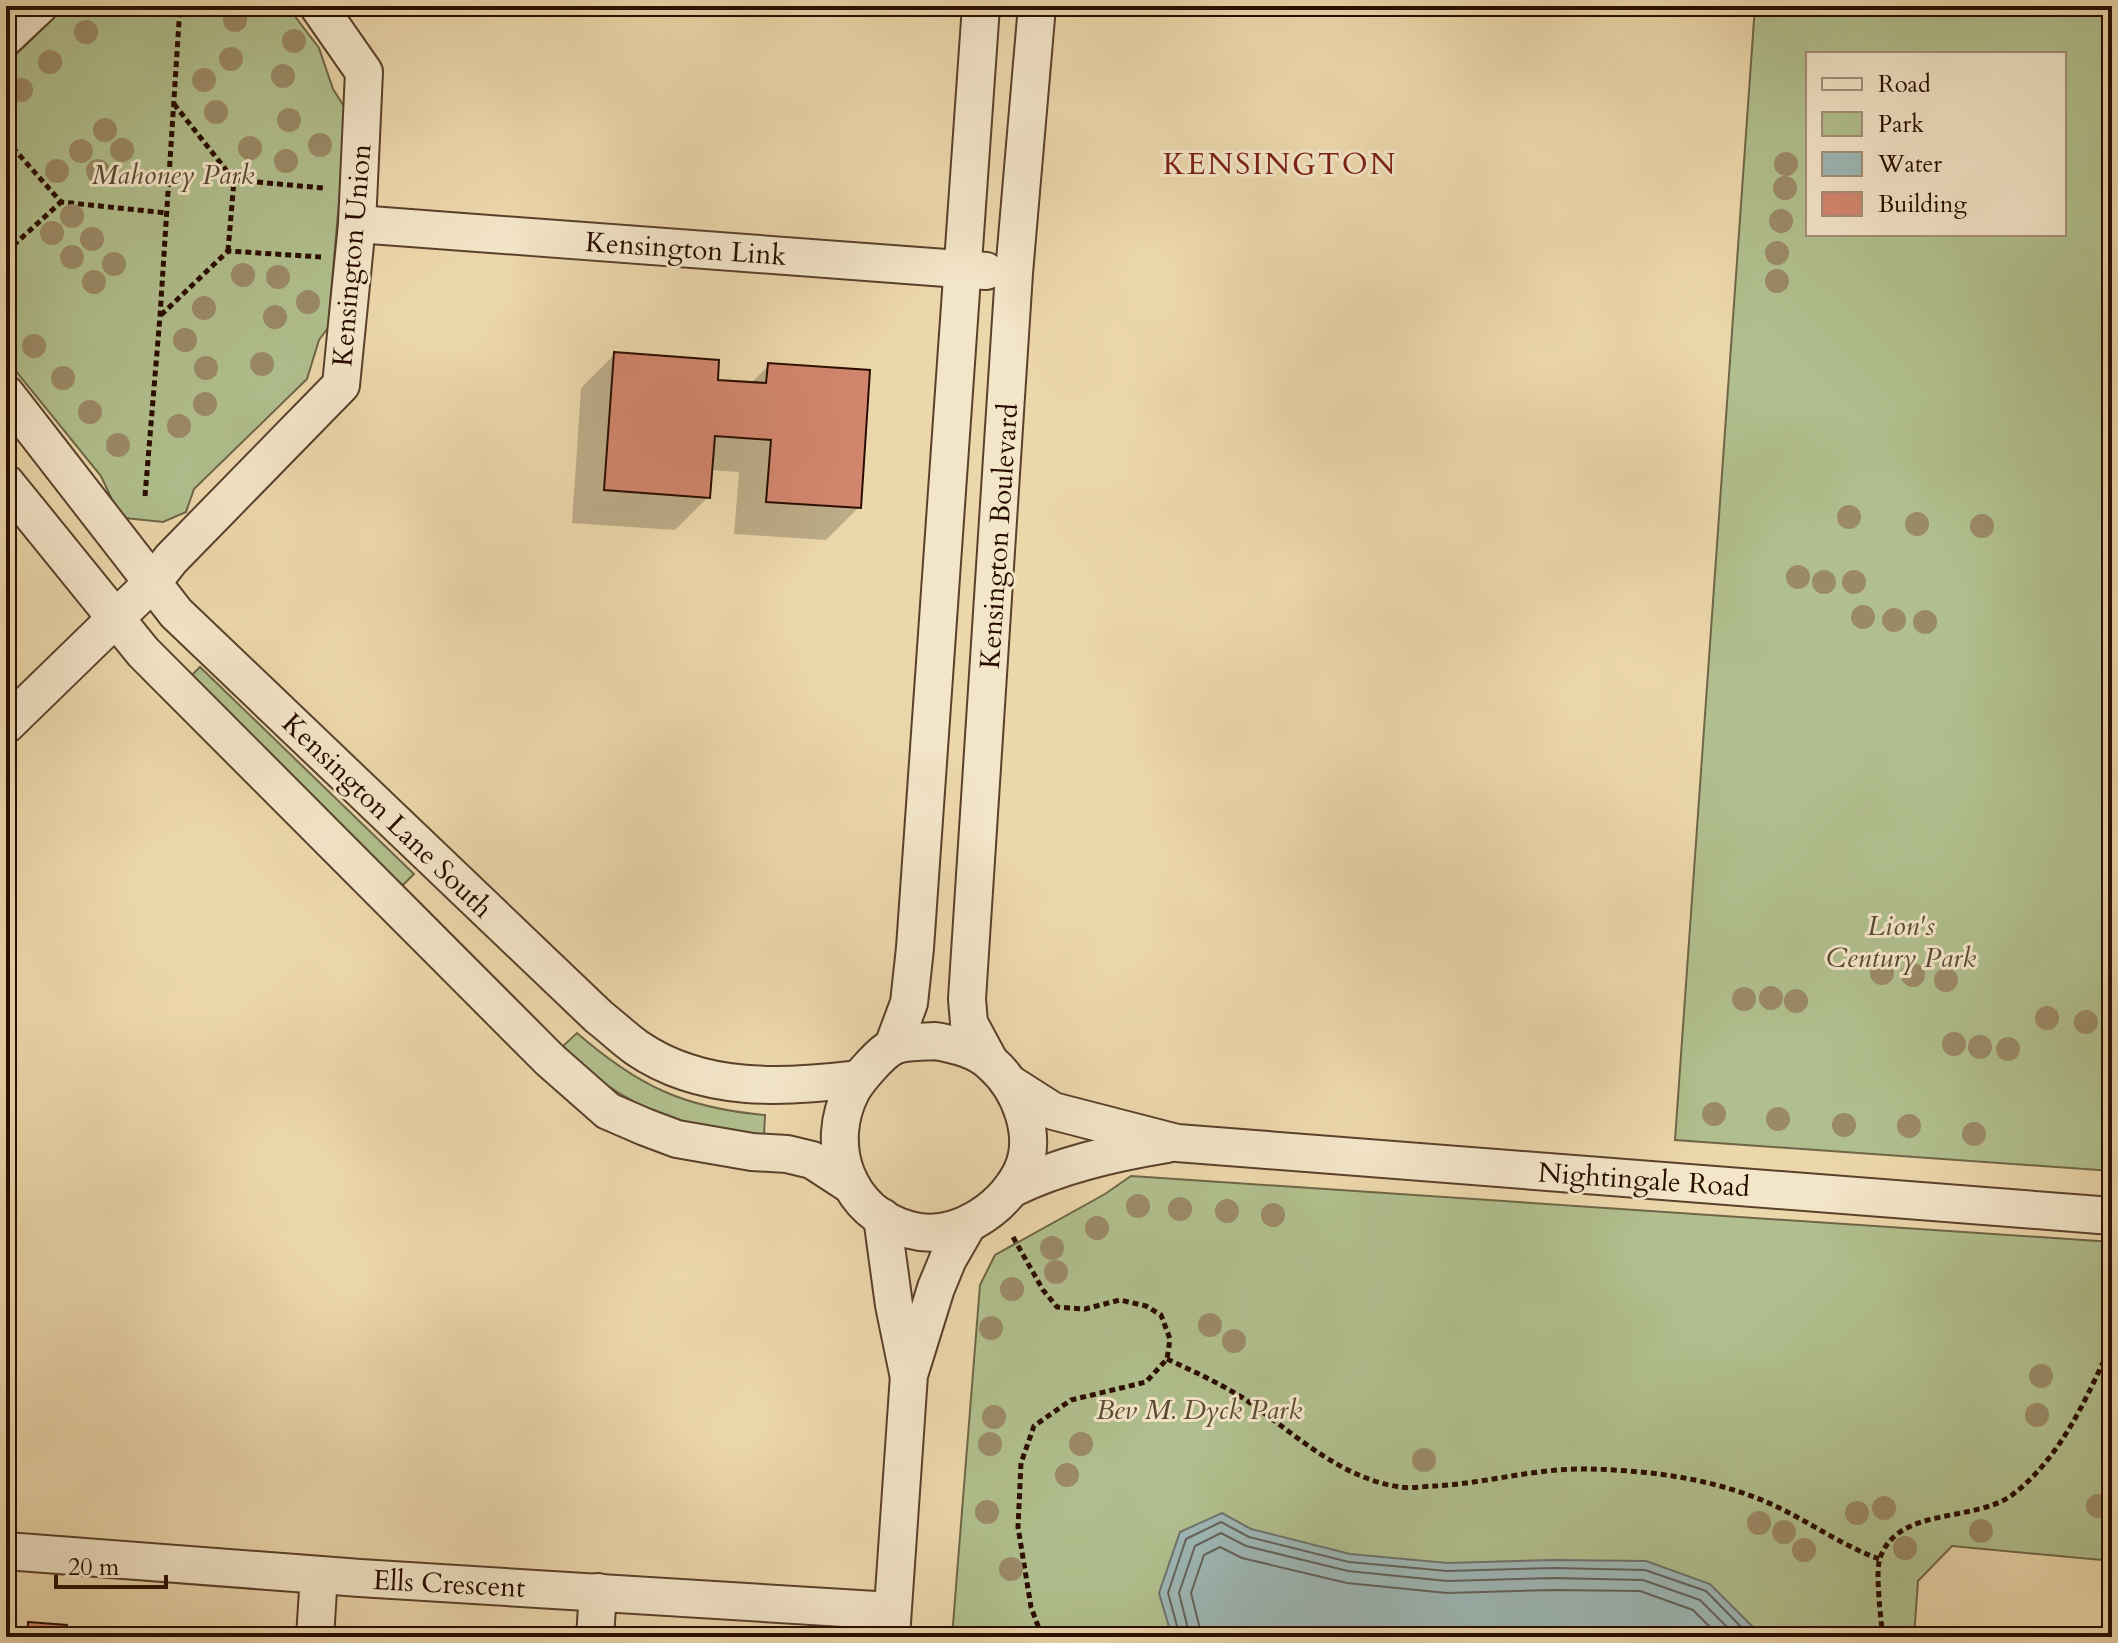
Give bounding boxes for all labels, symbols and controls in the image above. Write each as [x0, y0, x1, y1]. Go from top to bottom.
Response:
legend [1806, 52, 2066, 236]
text: Road [1878, 68, 1931, 101]
text: Park [1878, 108, 1924, 141]
street label: Kensington Union [323, 142, 381, 368]
district label: KENSINGTON [1163, 144, 1397, 185]
text: Water [1877, 148, 1942, 181]
park label: Mahoney Park [92, 156, 255, 194]
text: Building [1878, 188, 1968, 221]
street label: Kensington Link [584, 223, 788, 275]
street label: Kensington Boulevard [971, 402, 1027, 670]
street label: Kensington Lane South [274, 705, 501, 927]
park label: Lion's Century Park [1826, 907, 1976, 977]
street label: Nightingale Road [1537, 1154, 1751, 1206]
park label: Bev M. Dyck Park [1096, 1391, 1302, 1429]
scale bar [56, 1539, 166, 1589]
text: 20 m [68, 1551, 120, 1584]
street label: Ells Crescent [372, 1561, 526, 1607]

